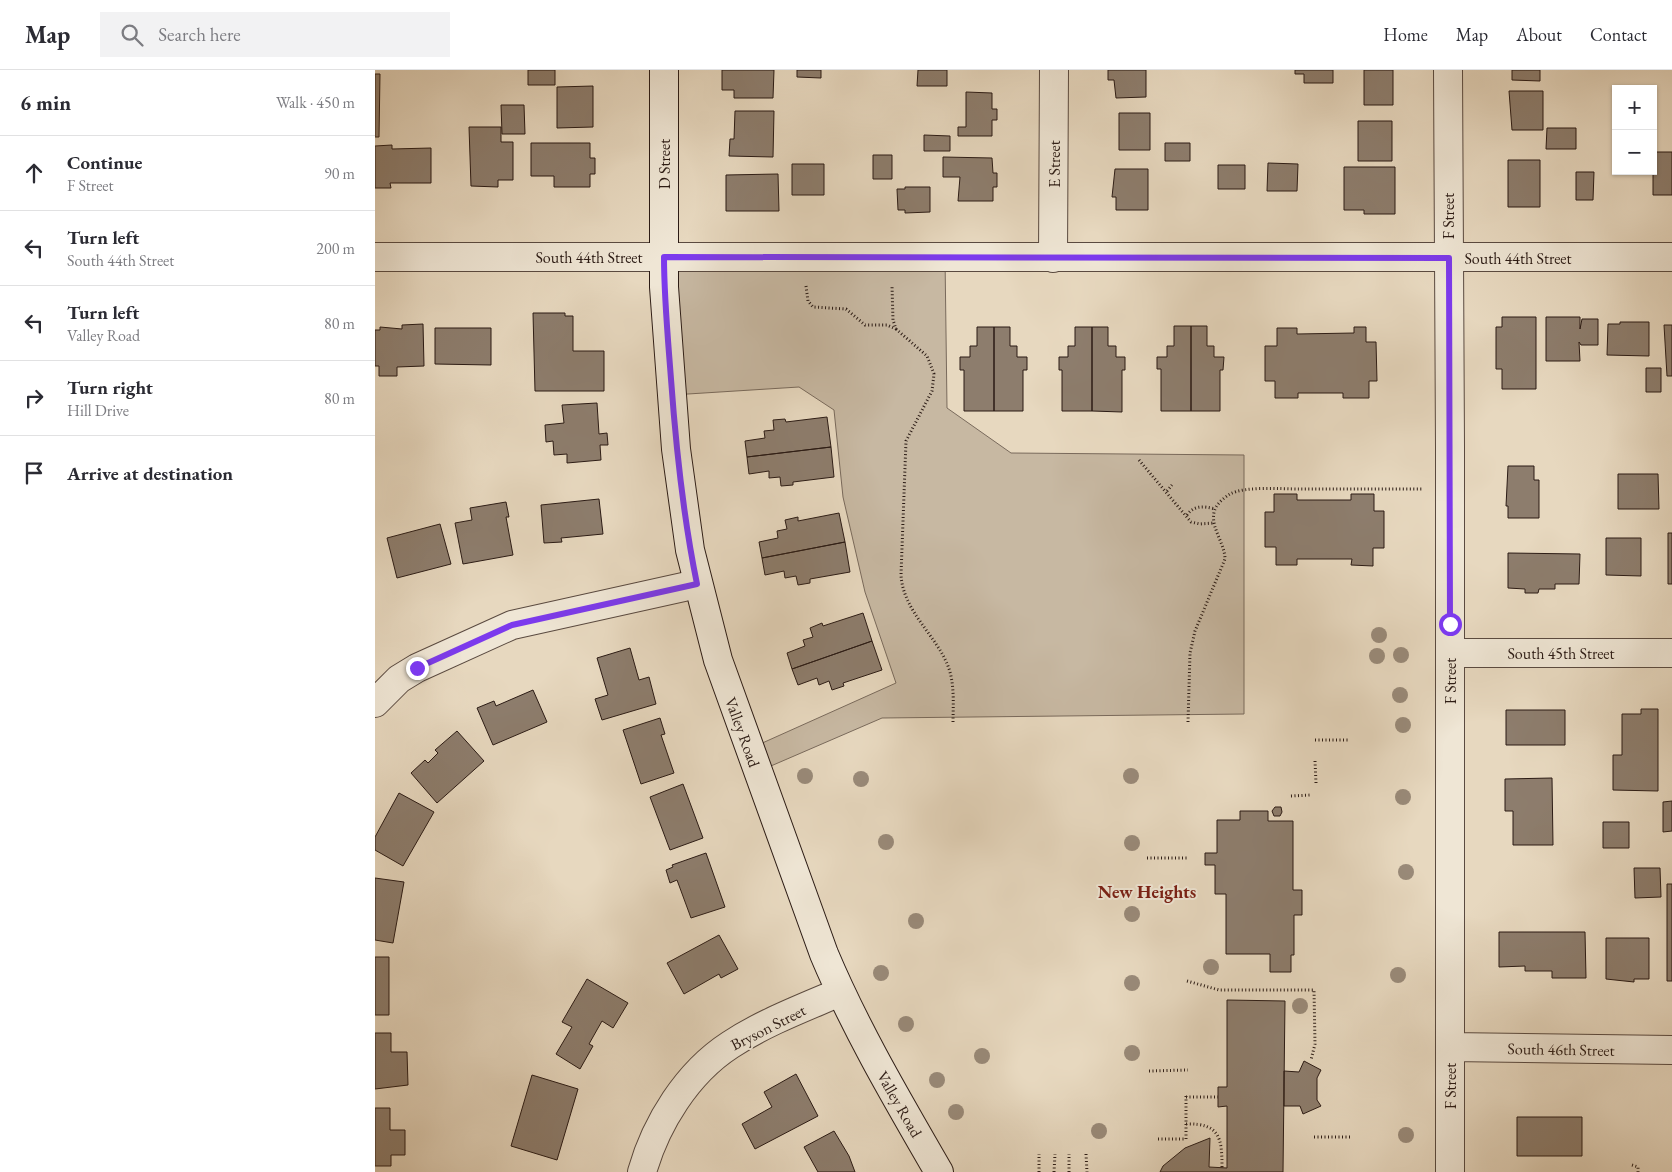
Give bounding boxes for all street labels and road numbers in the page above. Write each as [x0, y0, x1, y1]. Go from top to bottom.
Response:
street label: D Street [654, 139, 675, 189]
street label: E Street [1044, 140, 1065, 188]
street label: F Street [1438, 193, 1459, 239]
street label: South 44th Street [535, 247, 643, 268]
street label: South 44th Street [1464, 248, 1572, 269]
street label: South 45th Street [1507, 643, 1615, 664]
street label: F Street [1440, 658, 1461, 704]
street label: Valley Road [720, 694, 765, 771]
street label: Bryson Street [727, 1000, 809, 1055]
street label: South 46th Street [1507, 1038, 1615, 1061]
street label: F Street [1440, 1063, 1461, 1109]
street label: Valley Road [872, 1067, 927, 1142]

